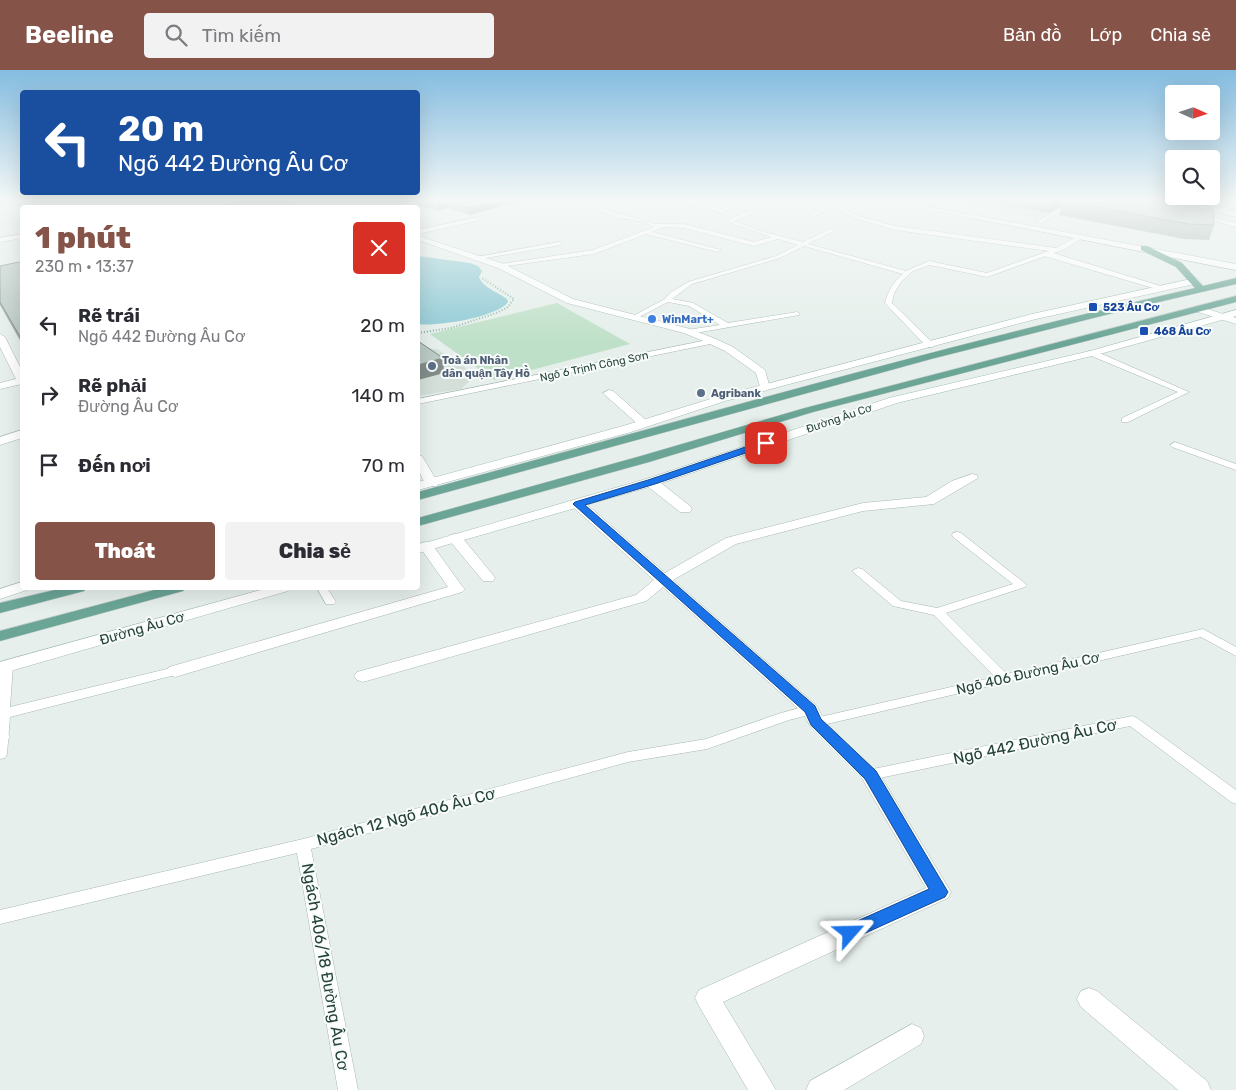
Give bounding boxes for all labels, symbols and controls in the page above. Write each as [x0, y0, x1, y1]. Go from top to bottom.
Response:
search box [144, 13, 494, 58]
text: Beeline [25, 21, 114, 49]
icon: search [162, 21, 190, 49]
text: Tìm kiếm [202, 24, 281, 47]
text: Bản đồ [1003, 24, 1061, 46]
text: Lớp [1089, 24, 1122, 46]
text: Chia sẻ [1150, 24, 1211, 46]
north arrow [1165, 85, 1220, 140]
map controls [1165, 85, 1220, 205]
text: 20 m [118, 108, 204, 150]
icon: left [35, 110, 100, 175]
text: Ngõ 442 Đường Âu Cơ [118, 150, 348, 177]
button: search [1165, 150, 1220, 205]
text: 1 phút [35, 220, 131, 256]
button: close [353, 222, 405, 274]
text: 230 m · 13:37 [35, 257, 134, 276]
place label: 523 Âu Cơ [1103, 300, 1160, 314]
marker: 523 Âu Cơ [1087, 301, 1099, 313]
text: Rẽ trái [78, 304, 140, 327]
icon: left [35, 311, 63, 339]
marker: WinMart+ [646, 313, 658, 325]
place label: WinMart+ [662, 313, 714, 326]
text: 20 m [360, 314, 405, 337]
place label: 468 Âu Cơ [1154, 324, 1211, 338]
marker: 468 Âu Cơ [1138, 325, 1150, 337]
text: Ngõ 442 Đường Âu Cơ [78, 327, 245, 346]
street label: Ngõ 6 Trịnh Công Sơn [539, 349, 650, 384]
place label: Toà án Nhân dân quận Tây Hồ [442, 354, 530, 380]
marker: Toà án Nhân dân quận Tây Hồ [426, 360, 438, 372]
text: Rẽ phải [78, 374, 147, 397]
icon: right [35, 381, 63, 409]
text: 140 m [351, 384, 405, 407]
marker: Agribank [695, 387, 707, 399]
place label: Agribank [711, 387, 761, 400]
text: Đường Âu Cơ [78, 397, 178, 416]
street label: Đường Âu Cơ [804, 401, 874, 436]
pin [745, 422, 787, 464]
icon: arrive [752, 429, 780, 457]
icon: arrive [35, 451, 63, 479]
text: Đến nơi [78, 454, 151, 477]
text: 70 m [362, 454, 405, 477]
button: Thoát [35, 522, 215, 580]
button: Chia sẻ [225, 522, 405, 580]
street label: Đường Âu Cơ [97, 607, 187, 649]
street label: Ngõ 406 Đường Âu Cơ [954, 648, 1102, 698]
street label: Ngõ 442 Đường Âu Cơ [951, 715, 1119, 768]
street label: Ngách 12 Ngõ 406 Âu Cơ [315, 783, 498, 850]
street label: Ngách 406/18 Đường Âu Cơ [298, 862, 353, 1073]
position arrow [823, 906, 875, 958]

